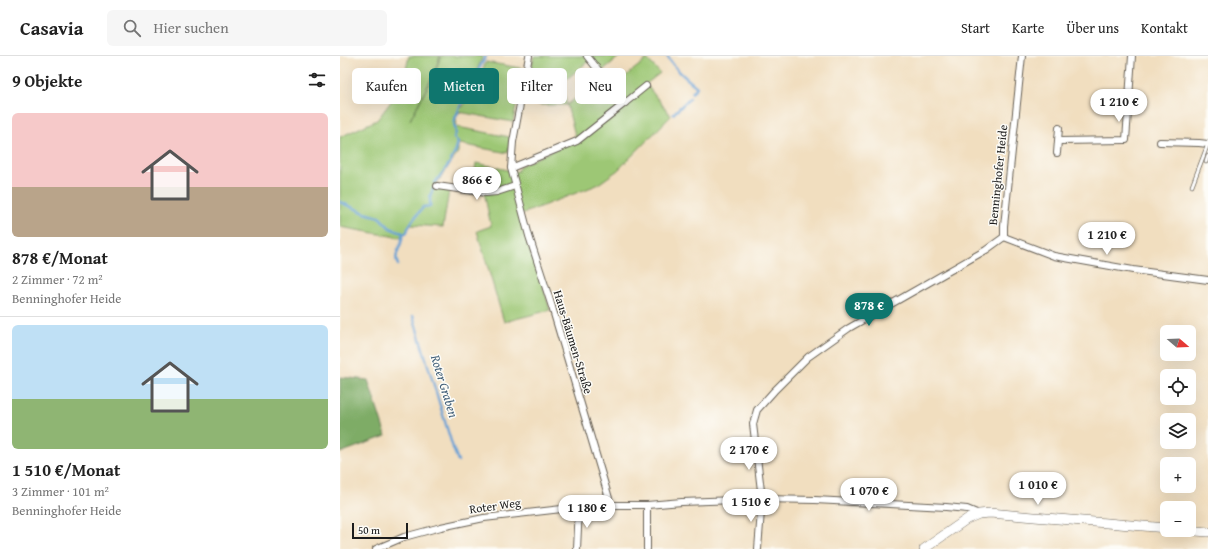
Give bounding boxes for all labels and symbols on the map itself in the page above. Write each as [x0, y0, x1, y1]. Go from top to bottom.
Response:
pin: 1 210 € [1082, 89, 1156, 123]
street label: Benninghofer Heide [984, 124, 1011, 226]
pin: 866 € [449, 167, 505, 201]
pin: 1 210 € [1070, 222, 1144, 256]
street label: Haus-Bäumen-Straße [550, 288, 597, 396]
pin: 878 € [841, 293, 897, 327]
north arrow [1160, 325, 1196, 361]
water label: Roter Graben [426, 351, 463, 420]
pin: 2 170 € [712, 437, 786, 471]
pin: 1 010 € [1001, 472, 1075, 506]
pin: 1 070 € [832, 478, 906, 512]
pin: 1 510 € [714, 489, 788, 523]
street label: Roter Weg [468, 493, 522, 518]
pin: 1 180 € [550, 495, 624, 529]
scale bar [352, 521, 408, 540]

